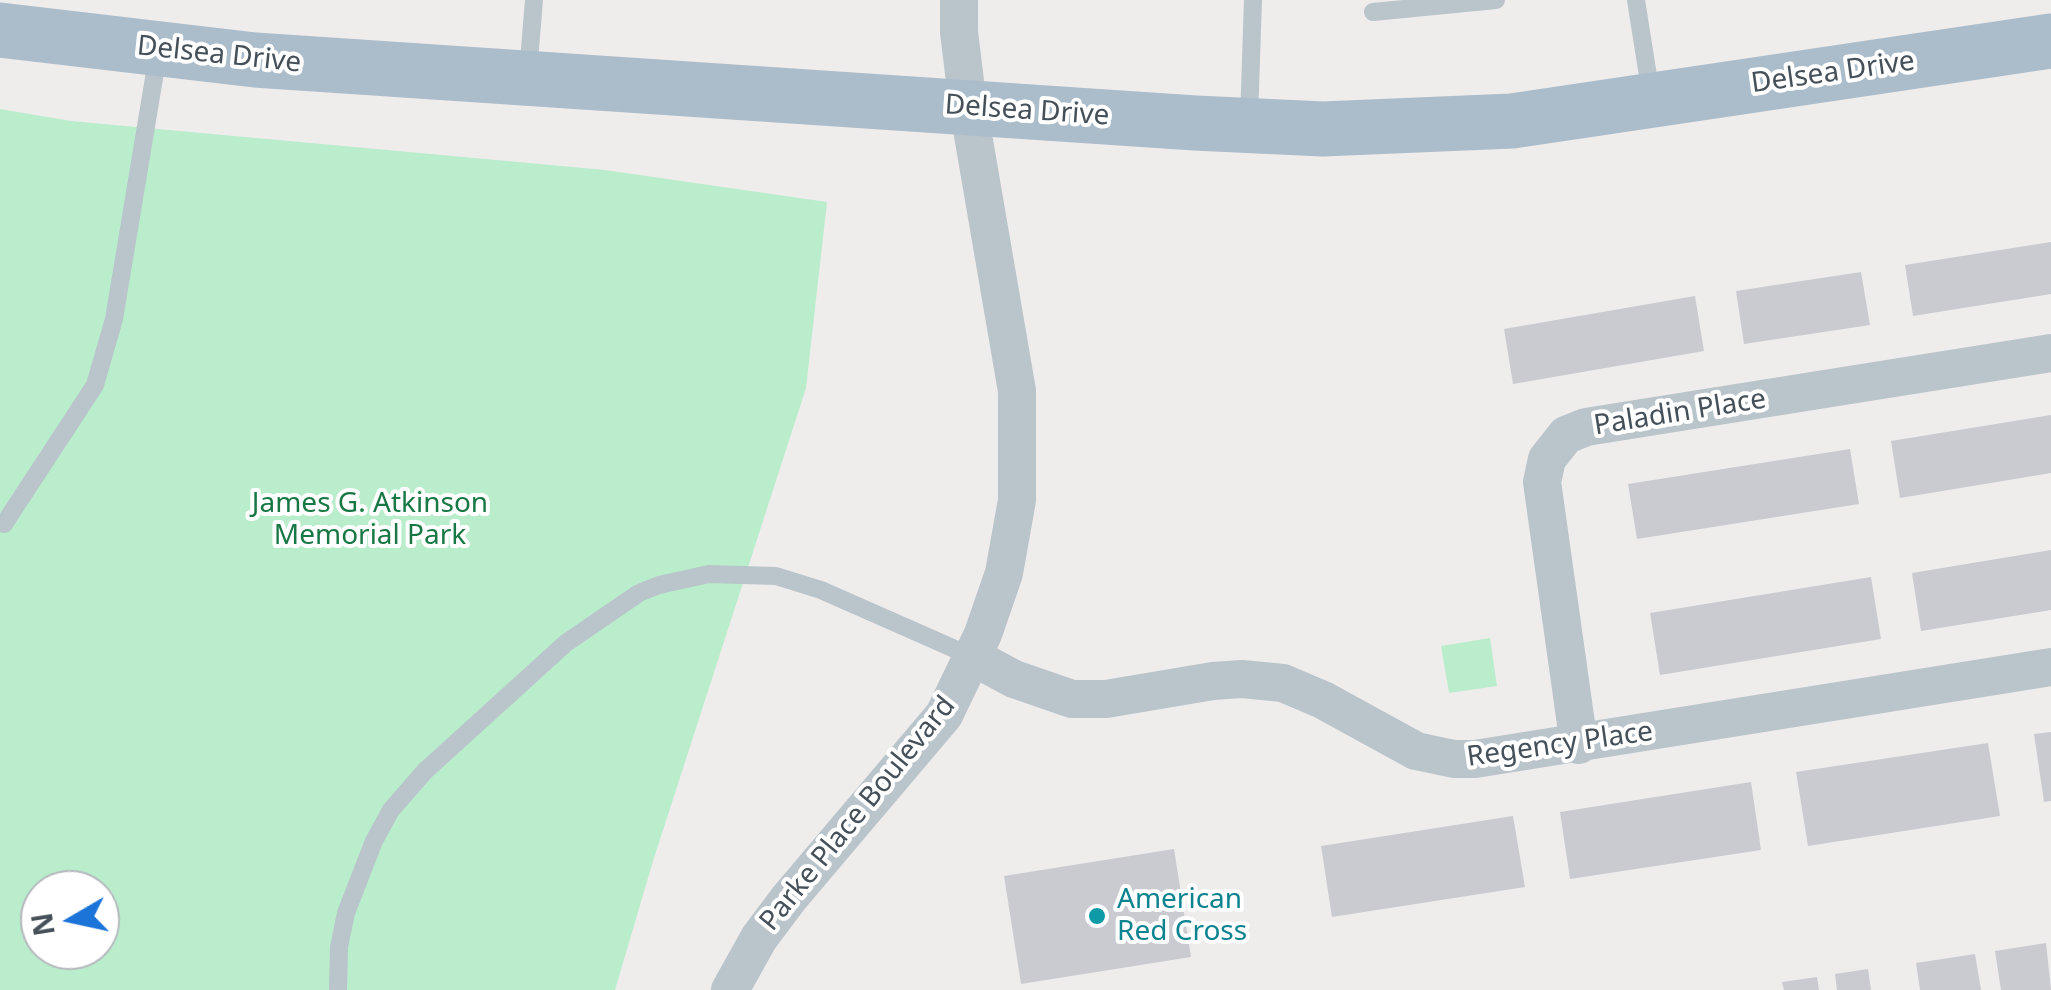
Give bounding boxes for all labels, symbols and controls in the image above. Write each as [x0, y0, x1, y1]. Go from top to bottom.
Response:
street label: Delsea Drive [135, 30, 303, 80]
street label: Delsea Drive [1749, 45, 1917, 101]
street label: Delsea Drive [944, 88, 1110, 134]
street label: Paladin Place [1592, 383, 1768, 443]
park label: James G. Atkinson Memorial Park [252, 487, 488, 553]
street label: Parke Place Boulevard [753, 690, 963, 938]
street label: Regency Place [1465, 715, 1655, 775]
north arrow [20, 870, 120, 970]
place label: American Red Cross [1117, 883, 1247, 949]
marker: American Red Cross [1086, 905, 1108, 927]
text: N [22, 910, 63, 939]

